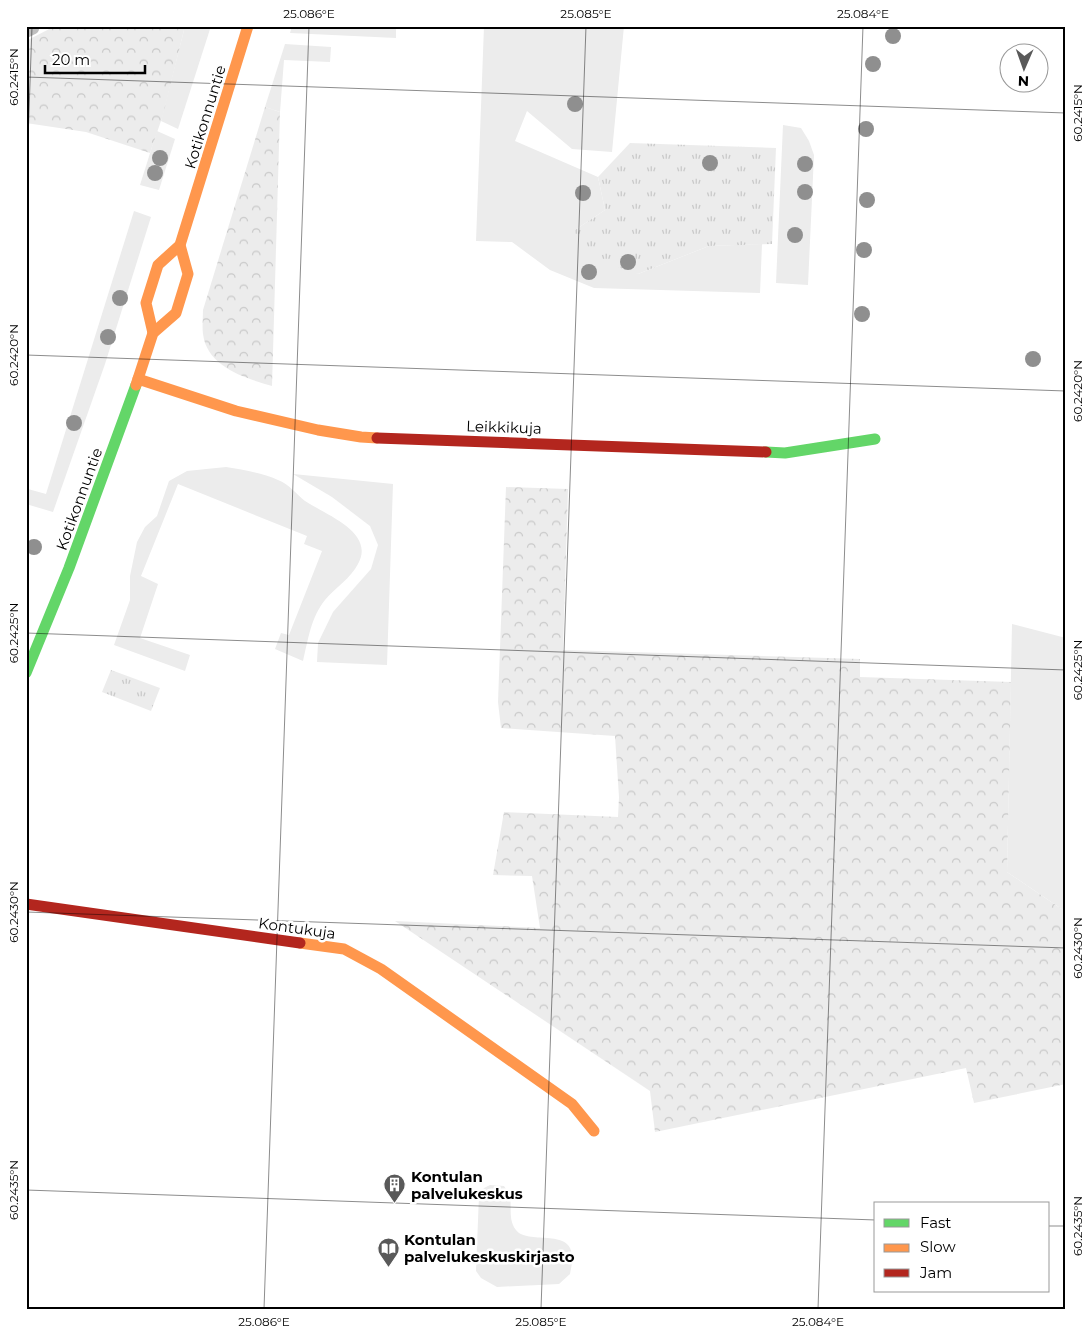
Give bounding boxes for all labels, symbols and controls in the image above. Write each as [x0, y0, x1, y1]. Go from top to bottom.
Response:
text: 25.086°E [283, 6, 335, 21]
text: 25.085°E [560, 6, 612, 21]
text: 25.084°E [837, 6, 889, 21]
scale bar [45, 42, 145, 74]
north arrow [1000, 42, 1050, 92]
text: 60.2415°N [6, 48, 21, 106]
text: 20 m [52, 50, 90, 69]
street label: Kotikonnuntie [180, 63, 230, 171]
text: N [1018, 72, 1030, 90]
text: 60.2415°N [1070, 84, 1085, 142]
text: 60.2420°N [6, 324, 21, 386]
text: 60.2420°N [1070, 360, 1085, 422]
street label: Leikkikuja [466, 416, 542, 438]
street label: Kotikonnuntie [52, 445, 106, 553]
text: 60.2425°N [6, 603, 21, 663]
text: 60.2425°N [1070, 640, 1085, 700]
text: 60.2430°N [6, 881, 21, 943]
street label: Kontukuja [257, 913, 337, 943]
text: 60.2430°N [1070, 917, 1085, 979]
text: 60.2435°N [6, 1160, 21, 1220]
place label: Kontulan palvelukeskus [411, 1167, 523, 1203]
building icon: Kontulan palvelukeskus [383, 1173, 407, 1204]
text: 60.2435°N [1070, 1196, 1085, 1256]
legend [874, 1202, 1050, 1292]
text: Fast [920, 1213, 951, 1232]
place label: Kontulan palvelukeskuskirjasto [404, 1230, 575, 1266]
library icon: Kontulan palvelukeskuskirjasto [376, 1236, 400, 1267]
text: Slow [920, 1237, 956, 1256]
text: Jam [919, 1263, 952, 1282]
text: 25.086°E [238, 1314, 290, 1329]
text: 25.085°E [515, 1314, 567, 1329]
text: 25.084°E [792, 1314, 844, 1329]

